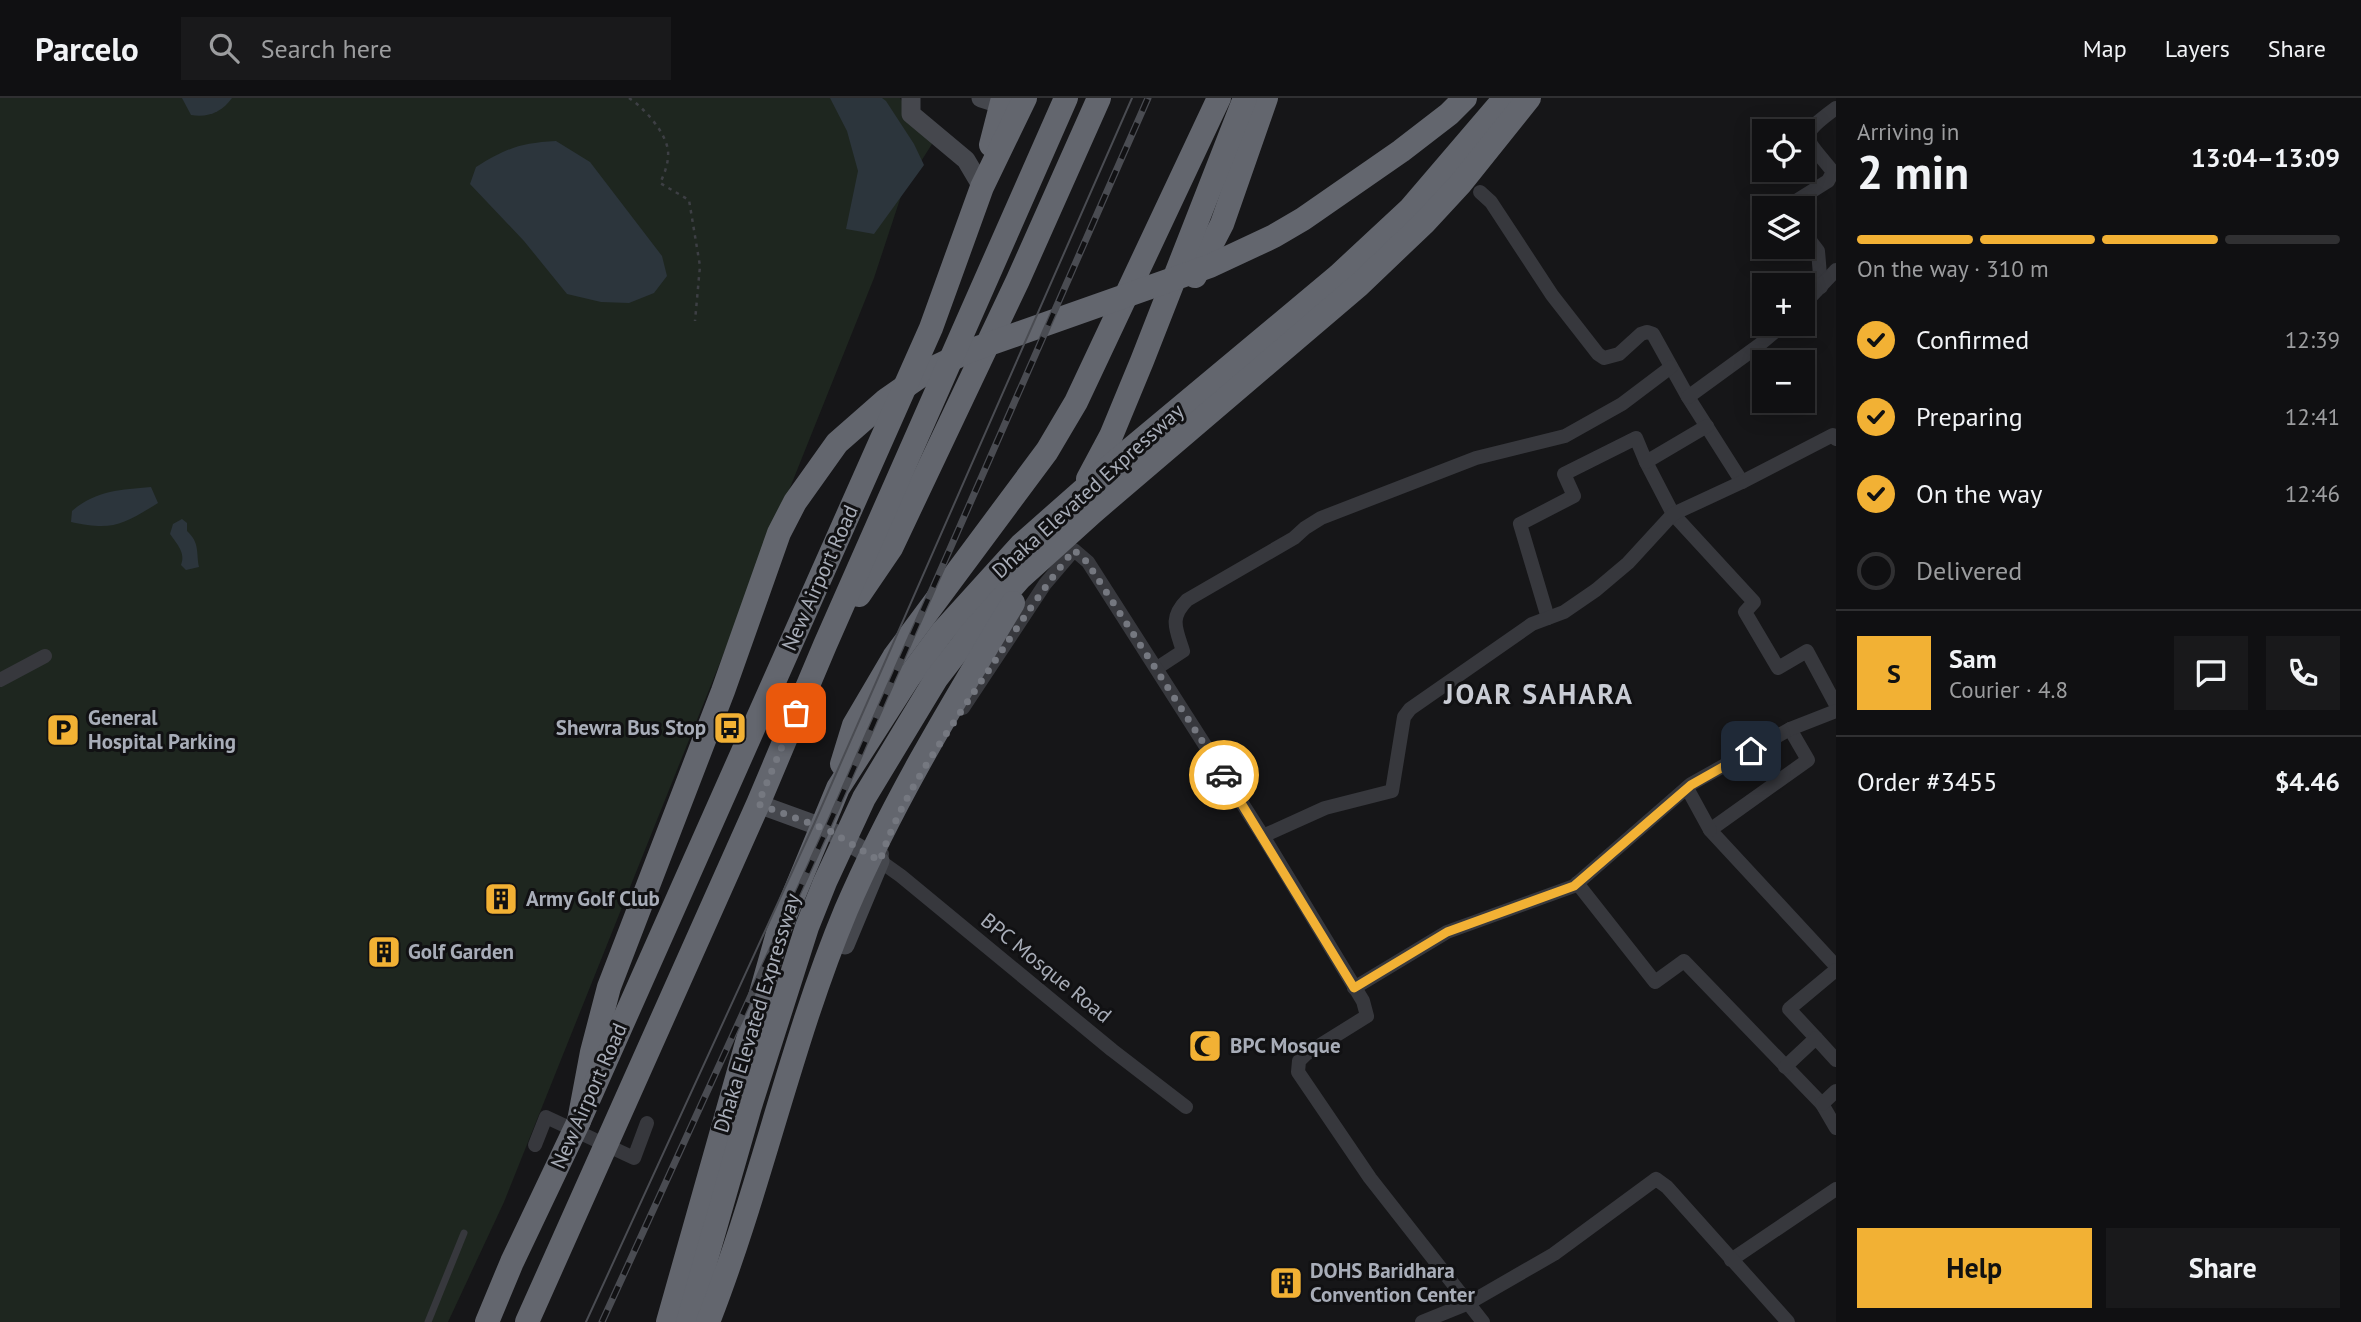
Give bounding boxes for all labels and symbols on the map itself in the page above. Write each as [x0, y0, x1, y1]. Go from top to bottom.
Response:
street label: Dhaka Elevated Expressway [986, 397, 1189, 584]
street label: New Airport Road [775, 501, 864, 655]
district label: JOAR SAHARA [1443, 675, 1634, 712]
pin [766, 683, 826, 743]
place label: General Hospital Parking [88, 704, 236, 755]
bus stop icon: Shewra Bus Stop [711, 709, 749, 747]
parking icon: General Hospital Parking [44, 711, 82, 749]
place label: Shewra Bus Stop [556, 714, 706, 741]
pin [1721, 721, 1781, 781]
courier [1189, 740, 1259, 810]
building icon: Army Golf Club [482, 880, 520, 918]
place label: Army Golf Club [526, 885, 660, 912]
street label: Dhaka Elevated Expressway [707, 890, 806, 1136]
street label: BPC Mosque Road [975, 907, 1117, 1029]
building icon: Golf Garden [365, 933, 403, 971]
place label: Golf Garden [408, 938, 514, 965]
street label: New Airport Road [544, 1019, 633, 1173]
mosque icon: BPC Mosque [1186, 1027, 1224, 1065]
place label: BPC Mosque [1230, 1032, 1341, 1059]
place label: DOHS Baridhara Convention Center [1310, 1257, 1475, 1308]
building icon: DOHS Baridhara Convention Center [1267, 1264, 1305, 1302]

